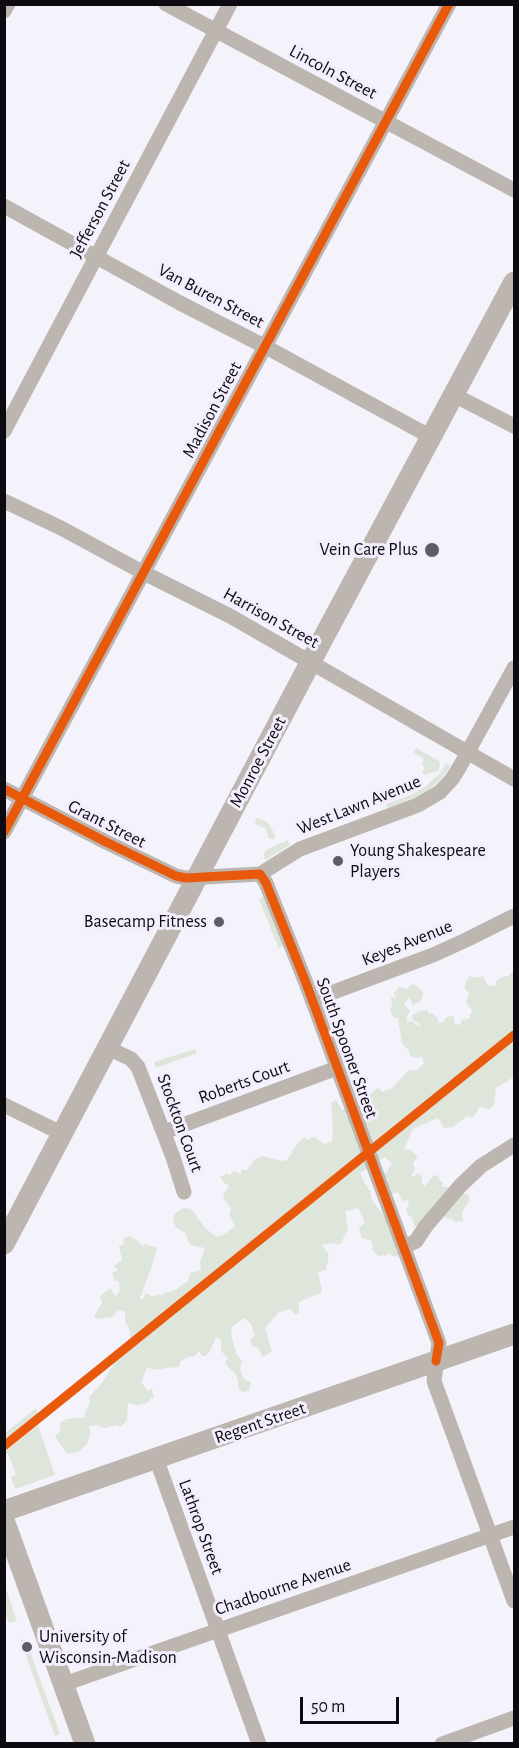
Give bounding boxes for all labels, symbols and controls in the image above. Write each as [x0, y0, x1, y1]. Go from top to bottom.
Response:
street label: Lincoln Street [286, 40, 380, 104]
street label: Jefferson Street [65, 156, 135, 262]
street label: Van Buren Street [154, 259, 268, 333]
street label: Madison Street [178, 358, 246, 462]
place label: Vein Care Plus [320, 539, 418, 561]
marker: Vein Care Plus [423, 541, 441, 559]
street label: Harrison Street [219, 583, 323, 653]
street label: Monroe Street [225, 713, 291, 811]
street label: West Lawn Avenue [294, 770, 424, 840]
street label: Grant Street [64, 795, 150, 853]
place label: Young Shakespeare Players [350, 840, 486, 882]
marker: Young Shakespeare Players [331, 854, 345, 868]
place label: Basecamp Fitness [84, 911, 207, 933]
marker: Basecamp Fitness [212, 915, 226, 929]
street label: Keyes Avenue [359, 915, 455, 971]
street label: South Spooner Street [312, 975, 382, 1121]
street label: Roberts Court [196, 1056, 292, 1108]
street label: Stockton Court [152, 1071, 208, 1175]
street label: Regent Street [212, 1397, 308, 1449]
street label: Lathrop Street [174, 1476, 228, 1578]
street label: Chadbourne Avenue [212, 1554, 354, 1620]
place label: University of Wisconsin-Madison [39, 1626, 177, 1668]
marker: University of Wisconsin-Madison [20, 1640, 34, 1654]
scale bar [303, 1685, 402, 1723]
text: 50 m [311, 1698, 345, 1716]

